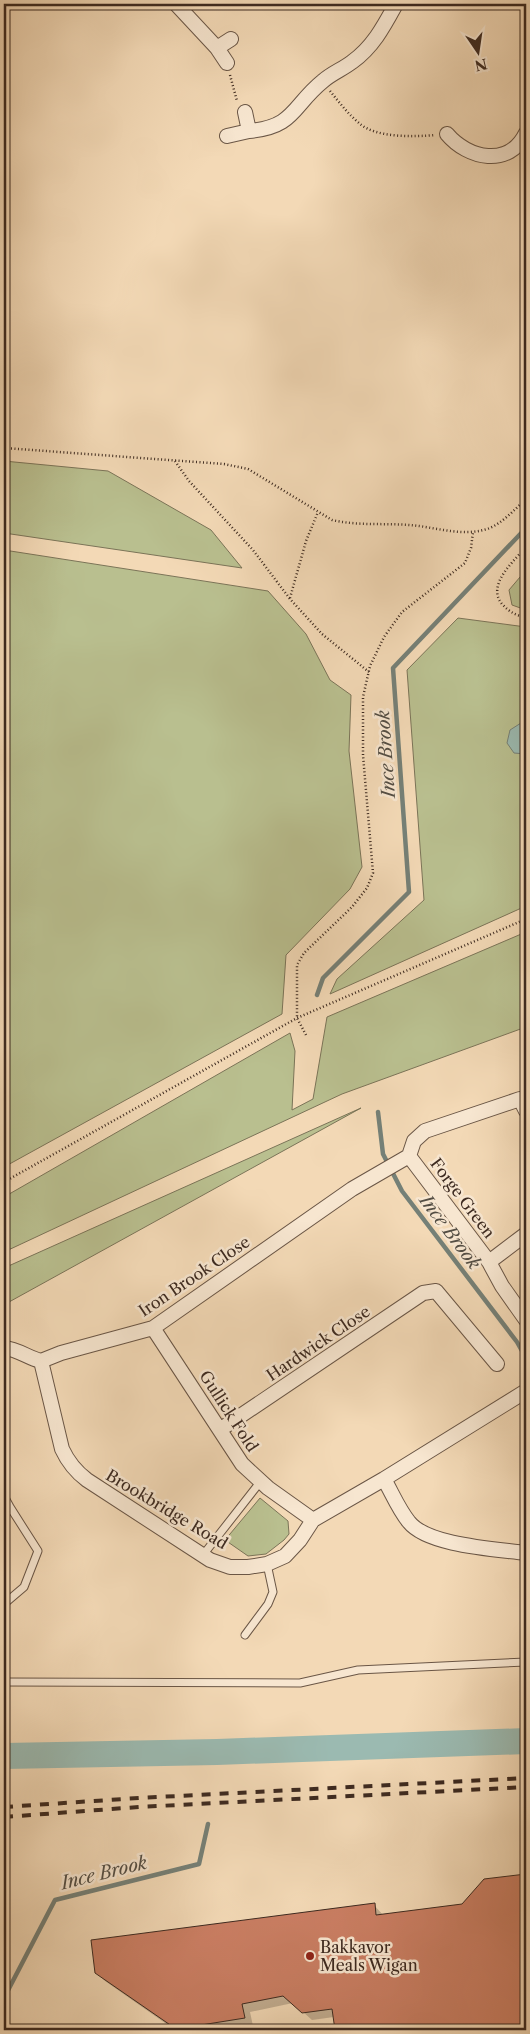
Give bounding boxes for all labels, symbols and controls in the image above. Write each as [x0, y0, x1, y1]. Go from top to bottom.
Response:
north arrow [452, 28, 502, 78]
text: N [473, 55, 489, 75]
water label: Ince Brook [372, 709, 400, 801]
street label: Forge Green [426, 1154, 500, 1242]
water label: Ince Brook [414, 1189, 486, 1274]
street label: Iron Brook Close [135, 1231, 253, 1321]
street label: Hardwick Close [262, 1301, 374, 1385]
street label: Gullick Fold [195, 1367, 263, 1456]
street label: Brookbridge Road [102, 1465, 232, 1553]
water label: Ince Brook [57, 1852, 150, 1895]
place label: Bakkavor Meals Wigan [320, 1937, 418, 1975]
marker: Bakkavor Meals Wigan [304, 1950, 316, 1962]

